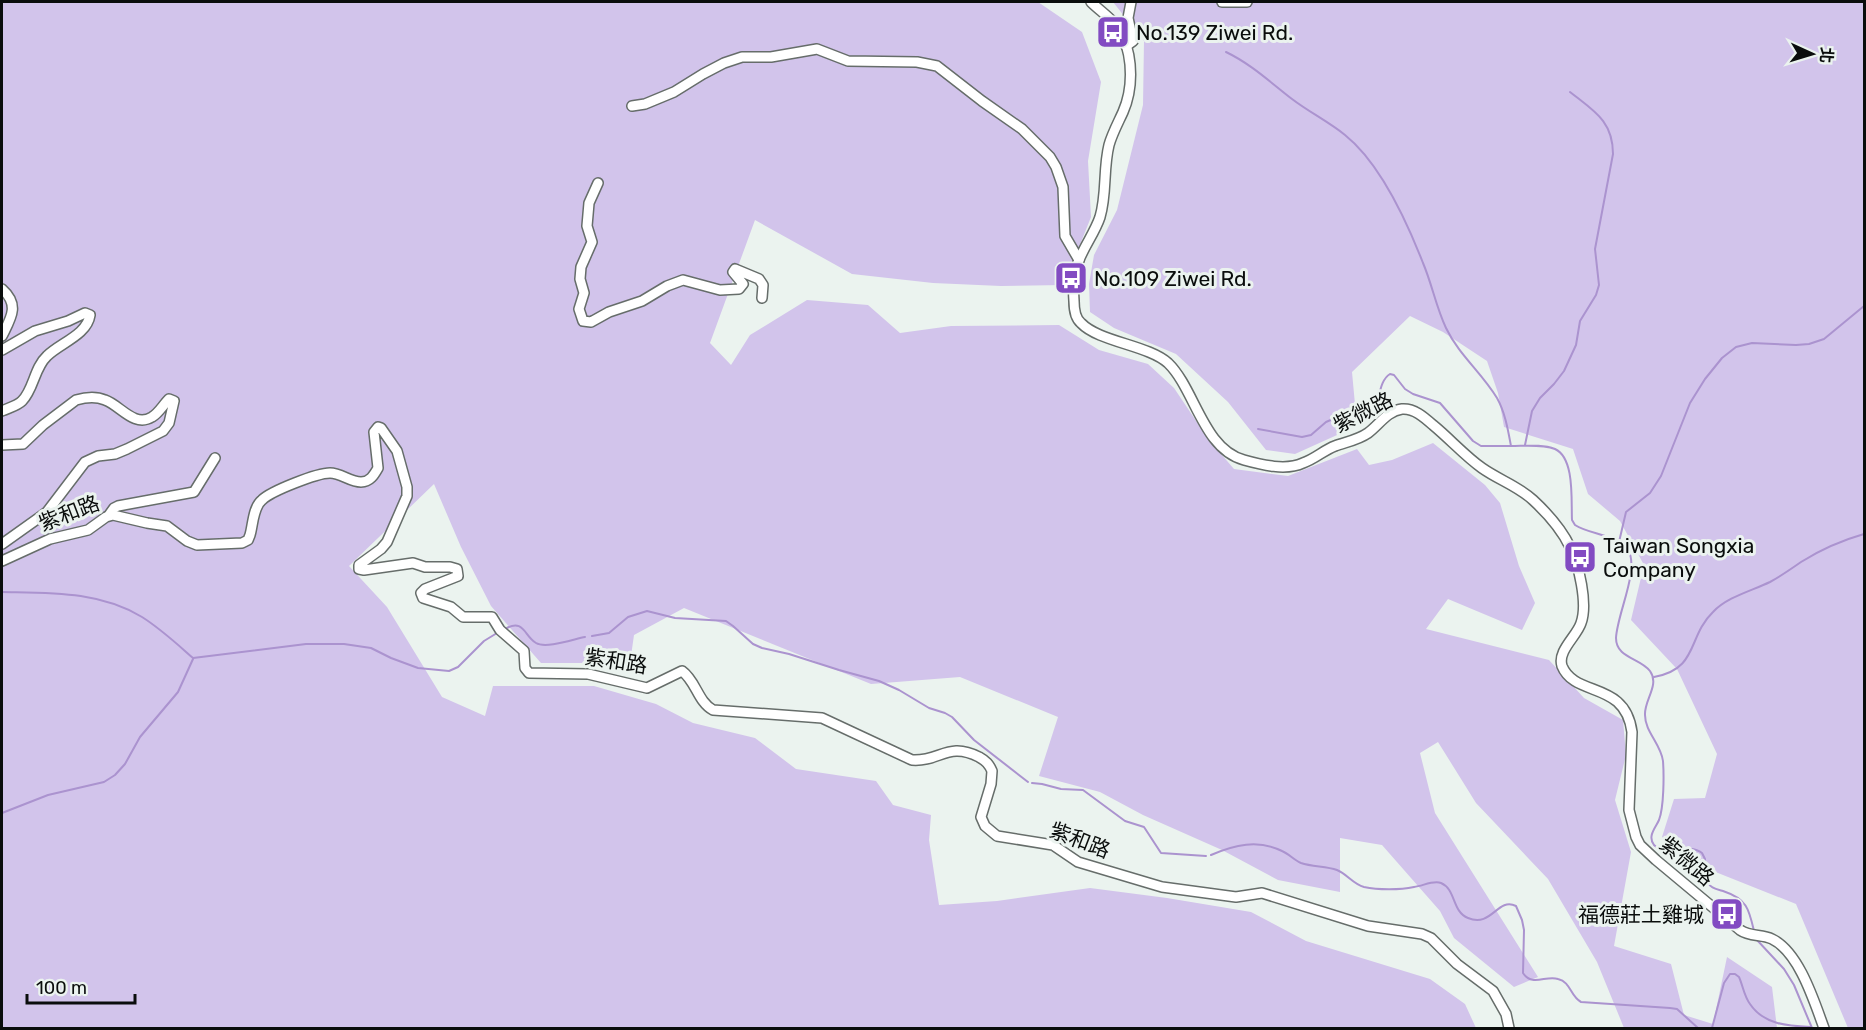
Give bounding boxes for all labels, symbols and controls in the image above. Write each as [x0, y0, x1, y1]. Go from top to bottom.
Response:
bus stop icon: No.139 Ziwei Rd. [1095, 14, 1131, 50]
place label: No.139 Ziwei Rd. [1136, 20, 1293, 45]
north arrow [1782, 24, 1842, 84]
text: 北 [1816, 46, 1837, 64]
bus stop icon: No.109 Ziwei Rd. [1053, 260, 1089, 296]
place label: No.109 Ziwei Rd. [1094, 266, 1252, 291]
street label: 紫微路 [1329, 387, 1397, 437]
street label: 紫和路 [35, 490, 103, 536]
place label: Taiwan Songxia Company [1603, 533, 1754, 582]
bus stop icon: Taiwan Songxia Company [1562, 539, 1598, 575]
street label: 紫和路 [583, 644, 649, 678]
street label: 紫和路 [1046, 817, 1114, 863]
street label: 紫微路 [1655, 831, 1719, 891]
bus stop icon: 福德莊土雞城 [1709, 896, 1745, 932]
place label: 福德莊土雞城 [1578, 902, 1704, 927]
scale bar [27, 967, 135, 1005]
text: 100 m [36, 977, 87, 999]

